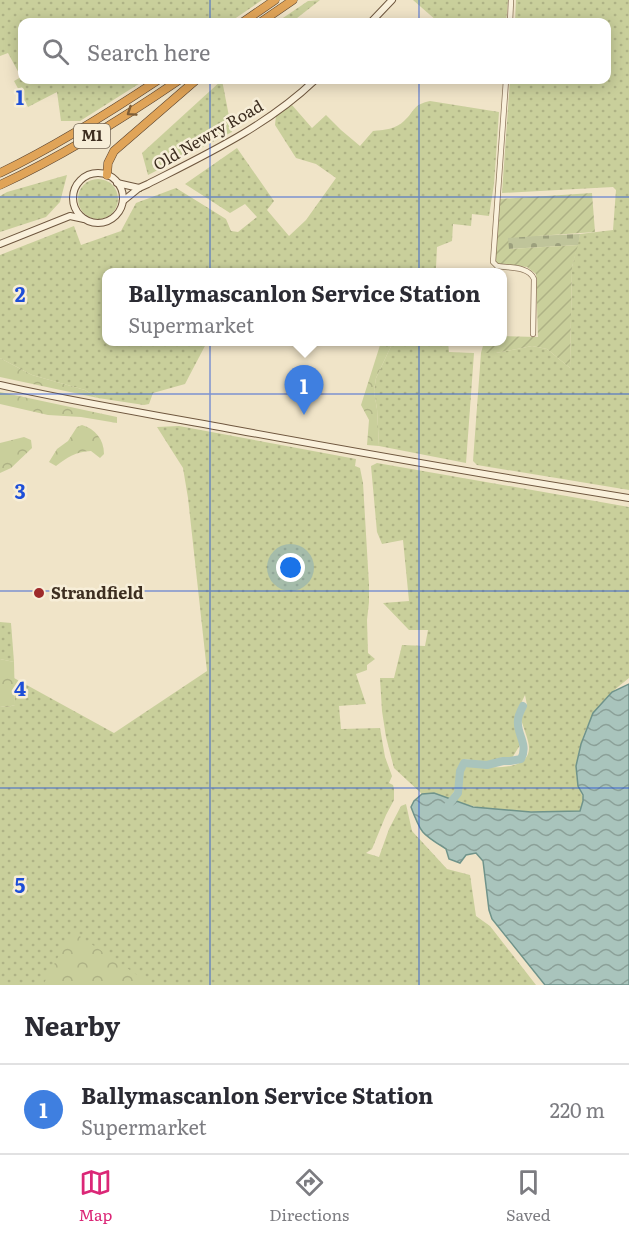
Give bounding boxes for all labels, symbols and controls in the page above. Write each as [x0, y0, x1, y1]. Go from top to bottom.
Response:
search box [18, 18, 611, 84]
icon: search [39, 35, 72, 68]
text: Search here [87, 35, 210, 68]
text: 1 [16, 81, 24, 111]
street label: Old Newry Road [148, 93, 267, 175]
one-way arrow [126, 105, 137, 116]
road number: M1 [74, 124, 110, 148]
popup [102, 268, 507, 346]
text: Ballymascanlon Service Station [128, 276, 481, 309]
text: 2 [15, 278, 26, 308]
text: Supermarket [128, 309, 254, 339]
pin: 1 [284, 366, 324, 415]
text: 3 [14, 475, 26, 505]
your location [276, 553, 305, 582]
place label: Strandfield [51, 580, 144, 604]
marker: Strandfield [32, 586, 46, 600]
text: 4 [14, 672, 26, 702]
text: 5 [15, 869, 26, 899]
text: Nearby [24, 1005, 120, 1044]
text: Ballymascanlon Service Station [81, 1078, 433, 1111]
text: 1 [39, 1094, 48, 1124]
text: 220 m [550, 1094, 605, 1124]
text: Supermarket [81, 1111, 207, 1141]
tab: Map [78, 1166, 112, 1226]
tab: Directions [269, 1166, 349, 1226]
tab: Saved [506, 1166, 551, 1226]

